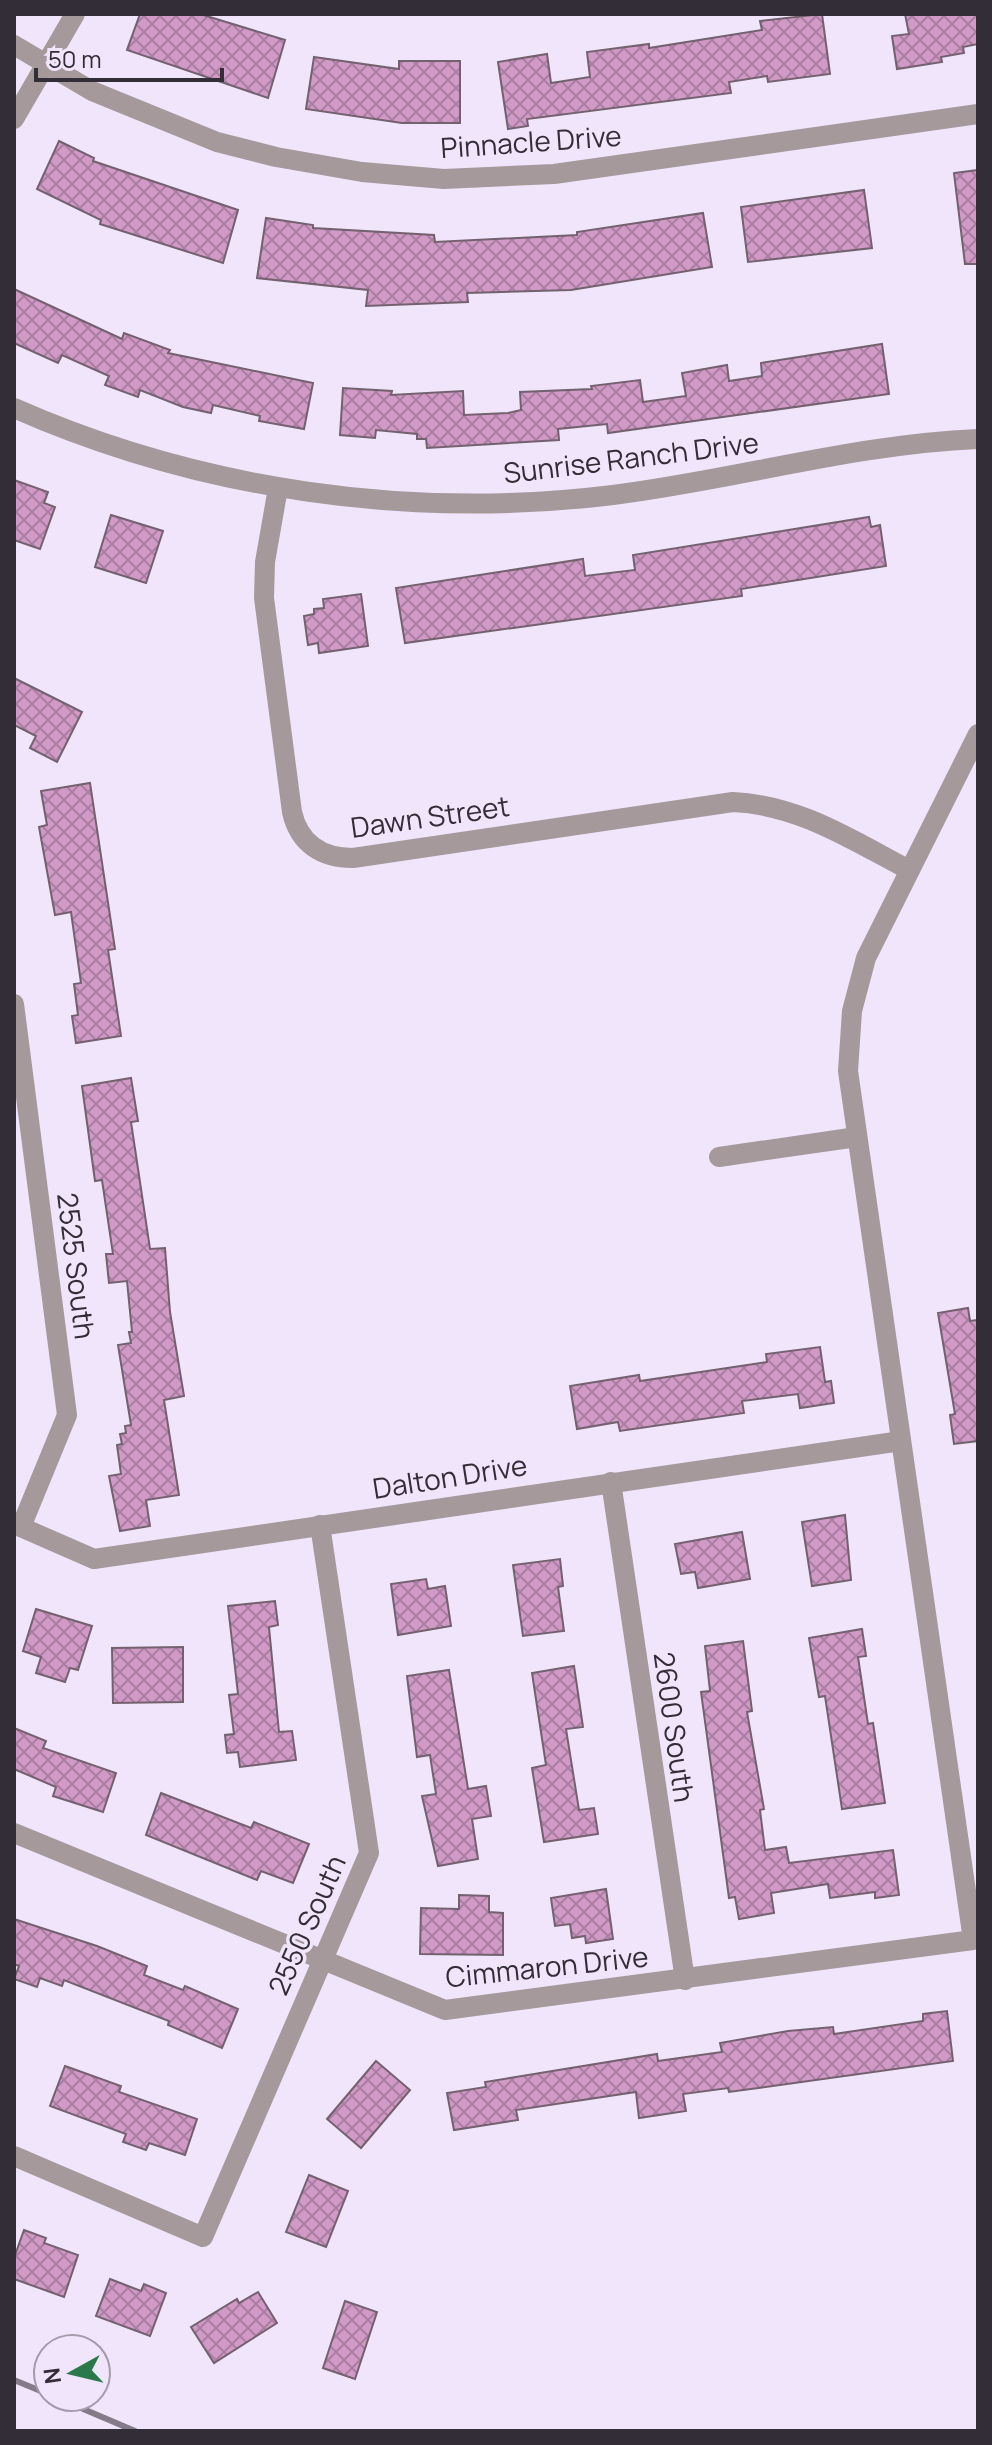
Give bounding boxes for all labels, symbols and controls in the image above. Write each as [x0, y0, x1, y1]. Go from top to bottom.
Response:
scale bar [36, 32, 222, 82]
text: 50 m [48, 42, 102, 75]
street label: Pinnacle Drive [439, 116, 623, 166]
street label: Sunrise Ranch Drive [501, 423, 761, 492]
street label: Dawn Street [348, 786, 512, 846]
street label: 2525 South [49, 1190, 105, 1341]
street label: Dalton Drive [370, 1445, 530, 1507]
street label: 2600 South [646, 1649, 704, 1804]
street label: 2550 South [258, 1849, 354, 2001]
street label: Cimmaron Drive [444, 1936, 650, 1996]
north arrow [32, 2333, 112, 2413]
text: N [36, 2366, 68, 2386]

